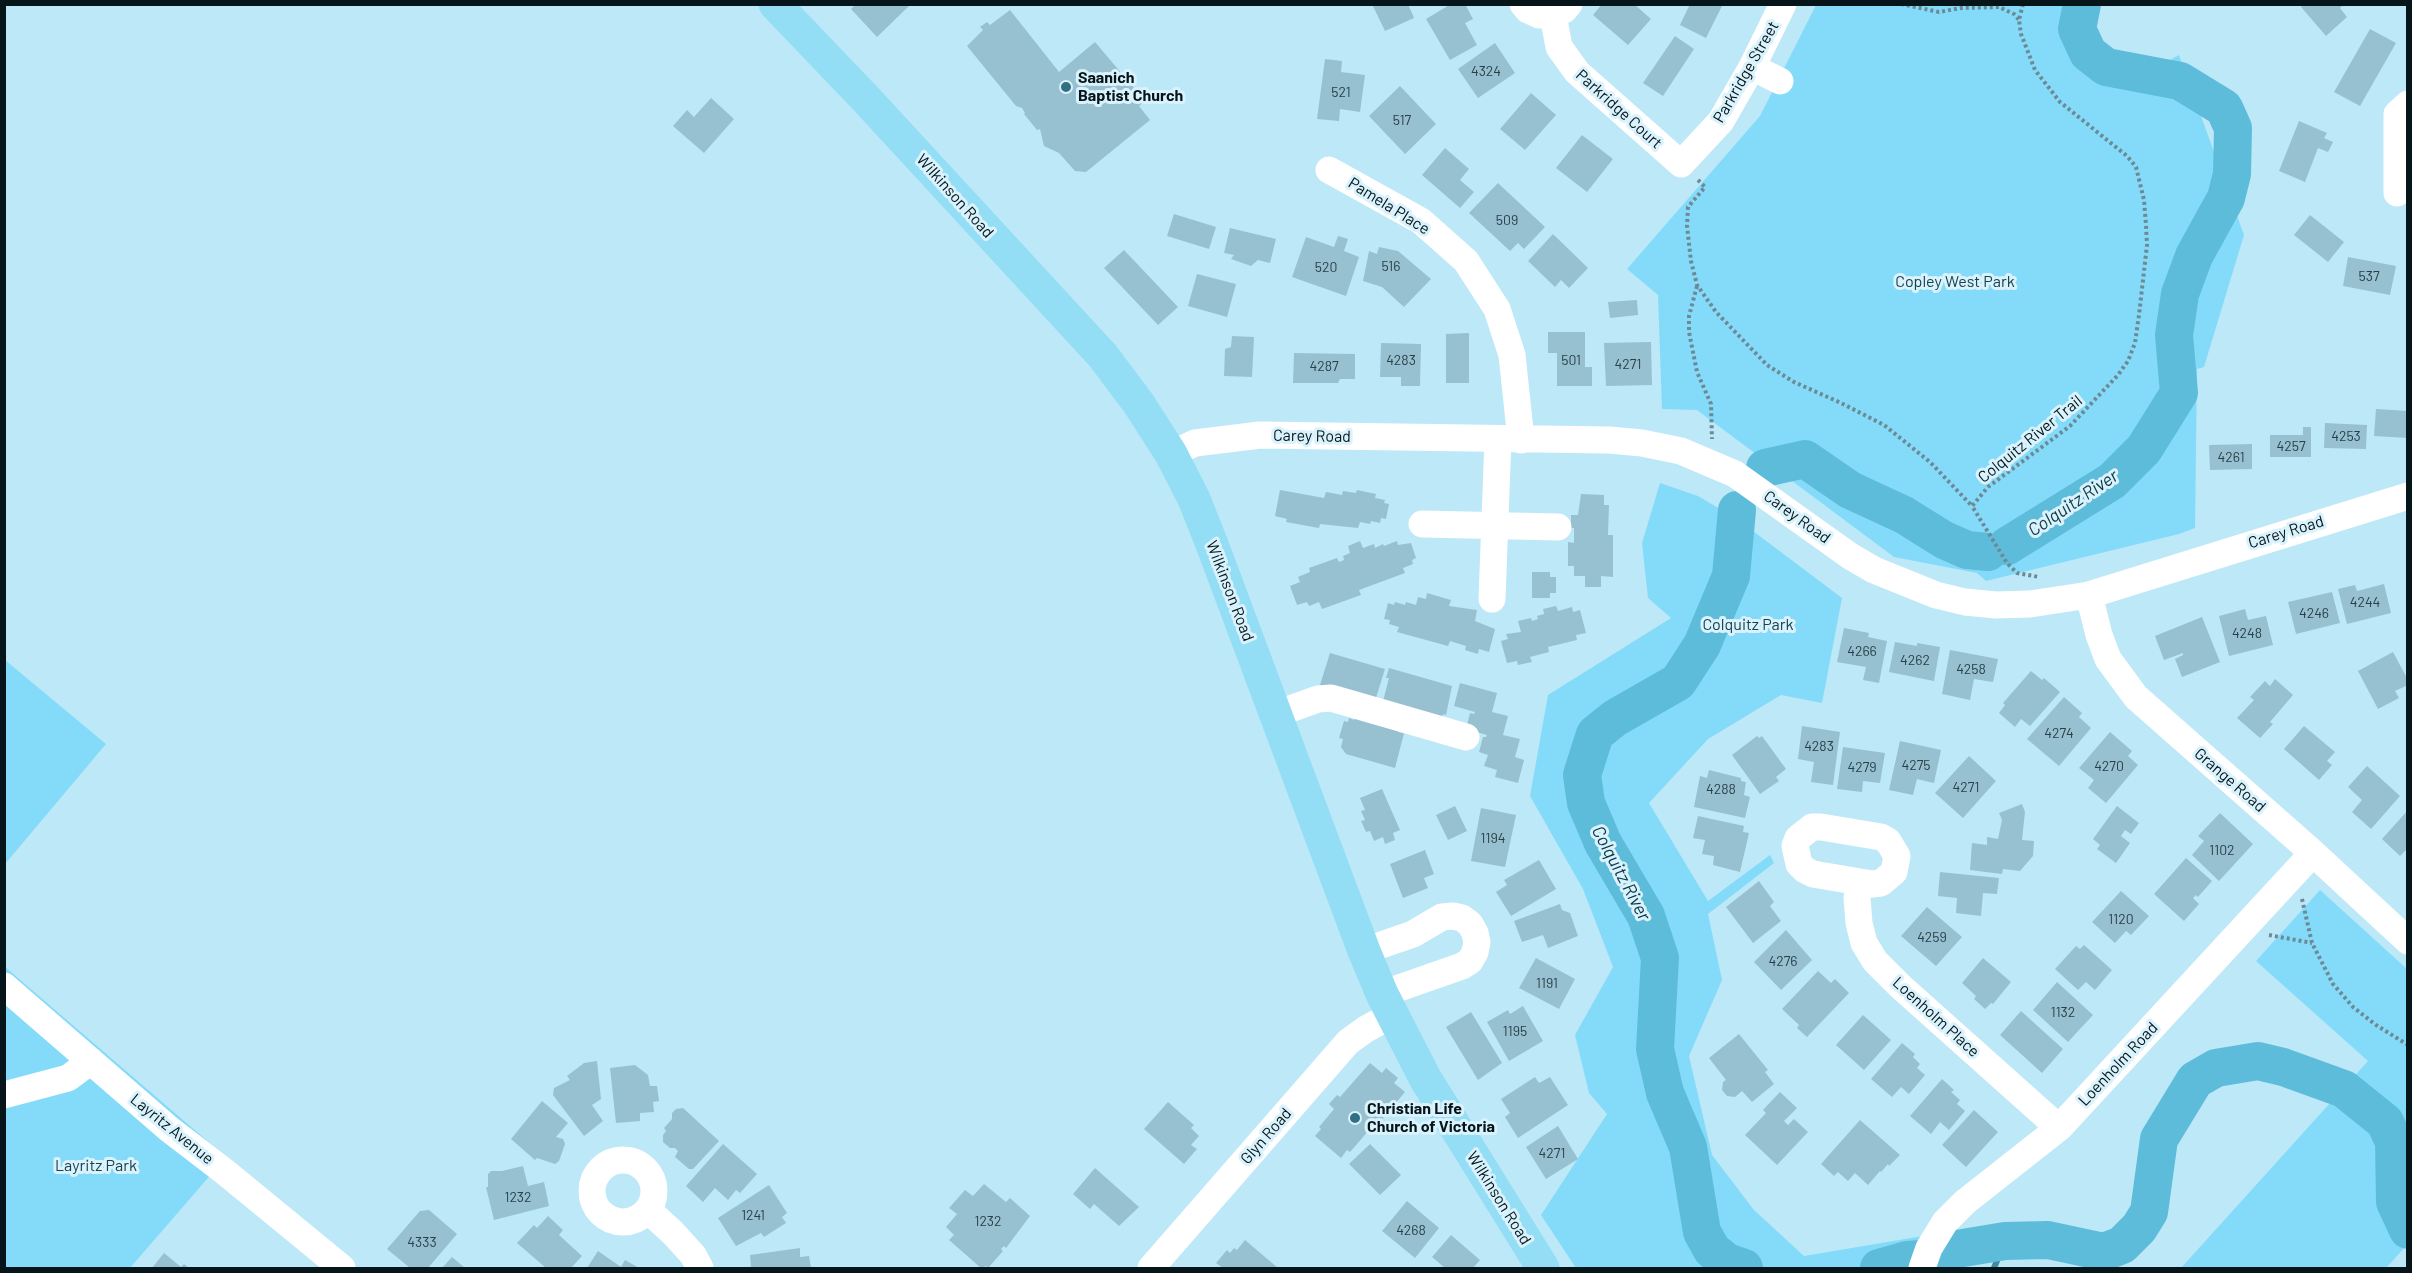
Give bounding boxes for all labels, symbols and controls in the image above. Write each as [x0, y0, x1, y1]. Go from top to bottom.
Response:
street label: Parkridge Street [1709, 18, 1783, 126]
house number: 4324 [1471, 63, 1501, 79]
street label: Parkridge Court [1572, 65, 1666, 153]
place label: Saanich Baptist Church [1078, 68, 1183, 106]
marker: Saanich Baptist Church [1059, 80, 1073, 94]
house number: 521 [1331, 84, 1351, 100]
house number: 517 [1393, 112, 1411, 128]
street label: Wilkinson Road [912, 150, 998, 242]
street label: Pamela Place [1345, 173, 1433, 239]
house number: 509 [1496, 212, 1518, 228]
house number: 516 [1382, 258, 1400, 274]
house number: 520 [1315, 259, 1337, 275]
house number: 537 [2358, 268, 2380, 284]
park label: Copley West Park [1895, 272, 2015, 292]
house number: 4283 [1386, 352, 1416, 368]
house number: 501 [1561, 352, 1581, 368]
house number: 4271 [1615, 356, 1641, 372]
house number: 4287 [1309, 358, 1339, 374]
street label: Colquitz River Trail [1974, 391, 2086, 487]
street label: Carey Road [1273, 426, 1351, 446]
house number: 4253 [2331, 428, 2361, 444]
house number: 4257 [2276, 438, 2306, 454]
house number: 4261 [2217, 449, 2245, 465]
water label: Colquitz River [2024, 465, 2122, 541]
street label: Carey Road [1760, 486, 1834, 548]
street label: Carey Road [2246, 511, 2326, 553]
street label: Wilkinson Road [1202, 538, 1258, 644]
house number: 4244 [2350, 594, 2380, 610]
house number: 4246 [2299, 605, 2329, 621]
park label: Colquitz Park [1702, 615, 1794, 635]
house number: 4248 [2232, 625, 2262, 641]
house number: 4266 [1847, 643, 1877, 659]
house number: 4262 [1900, 652, 1930, 668]
house number: 4258 [1956, 661, 1986, 677]
house number: 4274 [2044, 725, 2074, 741]
house number: 4283 [1804, 738, 1834, 754]
street label: Grange Road [2190, 744, 2270, 816]
house number: 4275 [1901, 757, 1931, 773]
house number: 4270 [2094, 758, 2124, 774]
house number: 4279 [1847, 759, 1877, 775]
house number: 4271 [1953, 779, 1979, 795]
house number: 4288 [1706, 781, 1736, 797]
water label: Colquitz River [1587, 822, 1655, 924]
house number: 1194 [1481, 830, 1505, 846]
house number: 1102 [2209, 842, 2235, 858]
house number: 1120 [2108, 911, 2134, 927]
house number: 4259 [1917, 929, 1947, 945]
house number: 4276 [1768, 953, 1798, 969]
street label: Loenholm Place [1889, 973, 1983, 1061]
house number: 1191 [1536, 975, 1558, 991]
house number: 1132 [2051, 1004, 2075, 1020]
street label: Loenholm Road [2074, 1018, 2162, 1110]
house number: 1195 [1503, 1023, 1527, 1039]
street label: Layritz Avenue [127, 1090, 217, 1168]
place label: Christian Life Church of Victoria [1367, 1099, 1495, 1137]
street label: Glyn Road [1236, 1104, 1296, 1168]
marker: Christian Life Church of Victoria [1348, 1111, 1362, 1125]
house number: 4271 [1539, 1145, 1565, 1161]
street label: Wilkinson Road [1463, 1148, 1535, 1248]
park label: Layritz Park [55, 1156, 137, 1176]
house number: 1232 [504, 1189, 532, 1205]
house number: 1241 [741, 1207, 765, 1223]
house number: 1232 [974, 1213, 1002, 1229]
house number: 4268 [1396, 1222, 1426, 1238]
house number: 4333 [407, 1234, 437, 1250]

